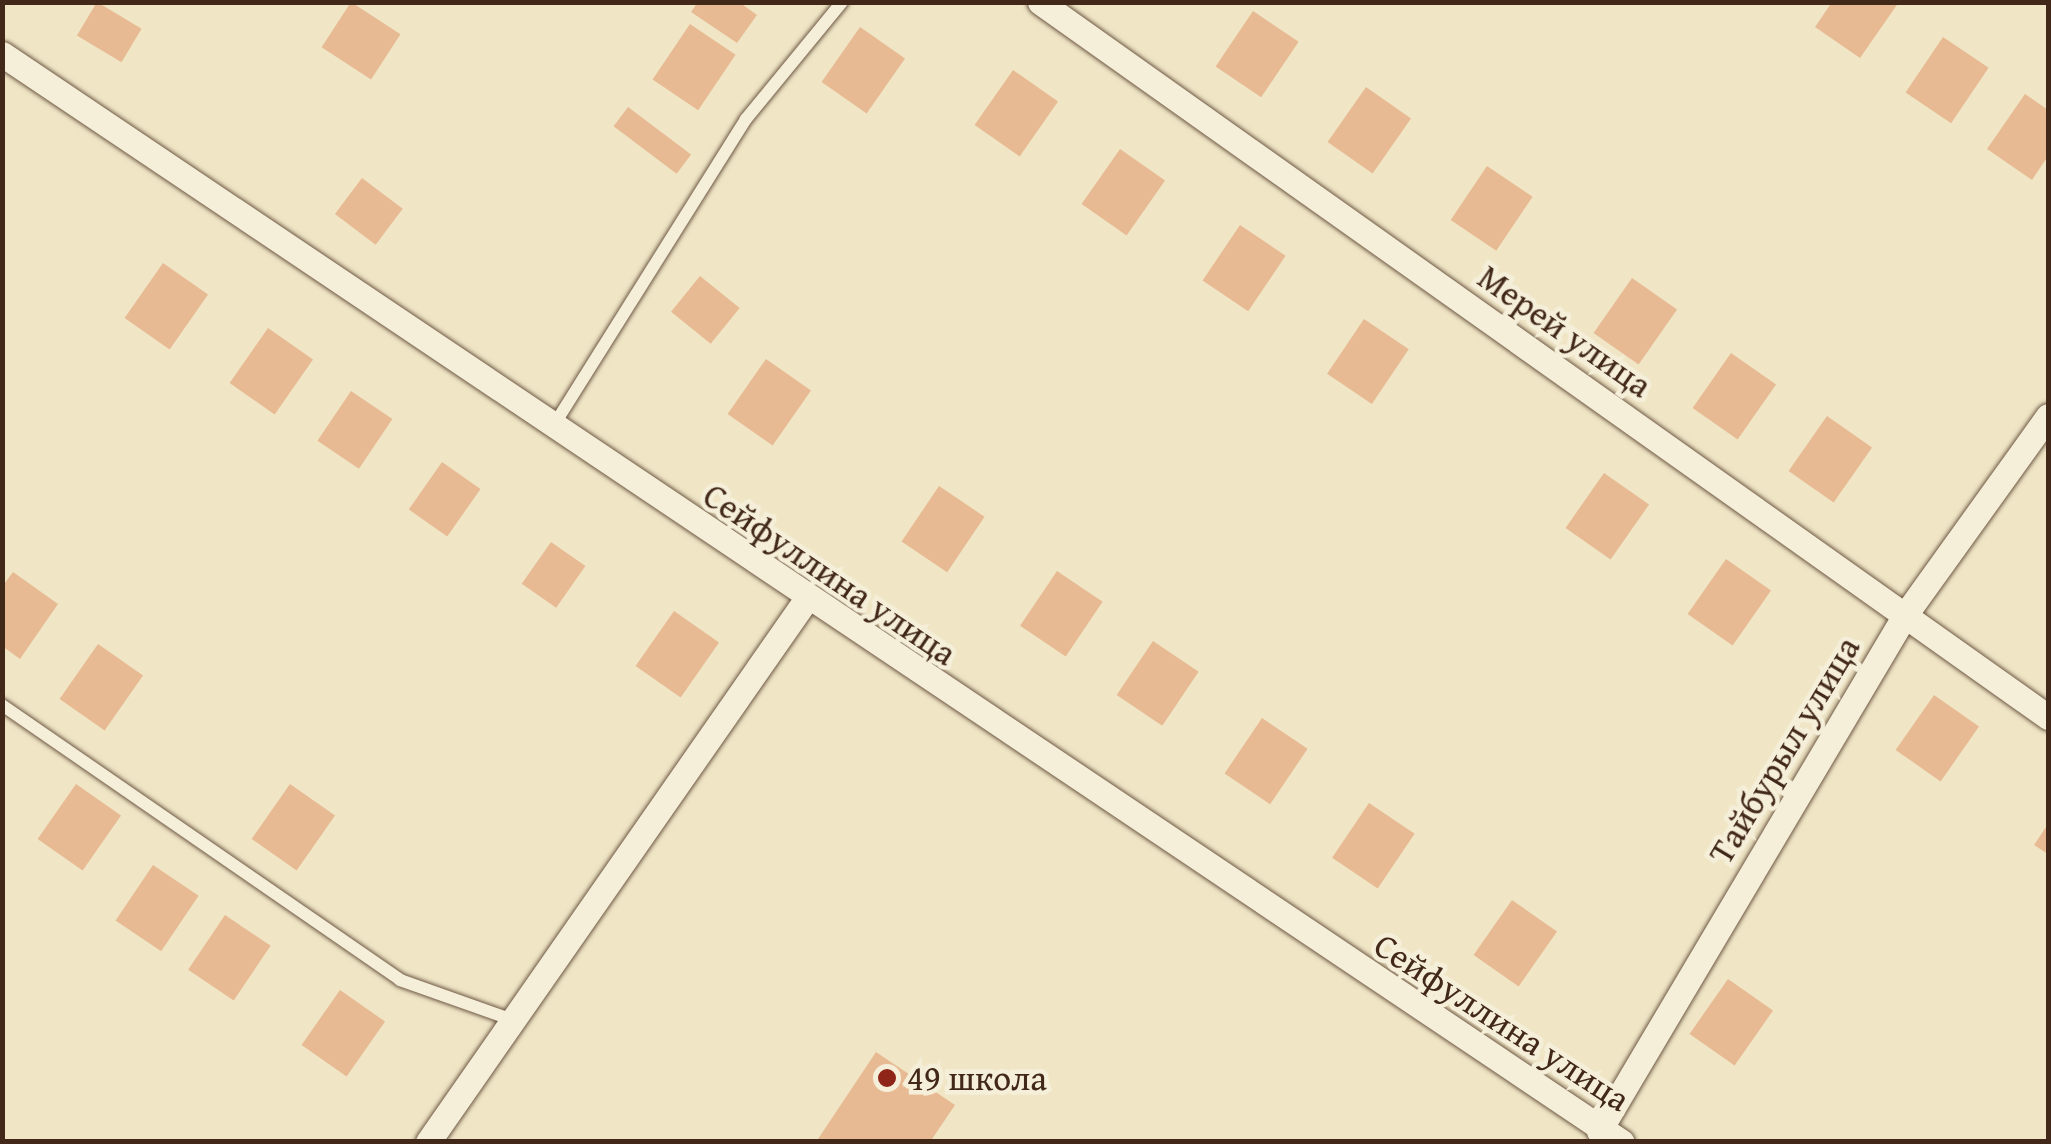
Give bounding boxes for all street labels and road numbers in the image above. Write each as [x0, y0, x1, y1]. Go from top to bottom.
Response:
street label: Мерей улица [1470, 256, 1660, 406]
street label: Сейфуллина улица [696, 474, 964, 674]
street label: Тайбурыл улица [1700, 629, 1868, 871]
street label: Сейфуллина улица [1366, 924, 1638, 1120]

